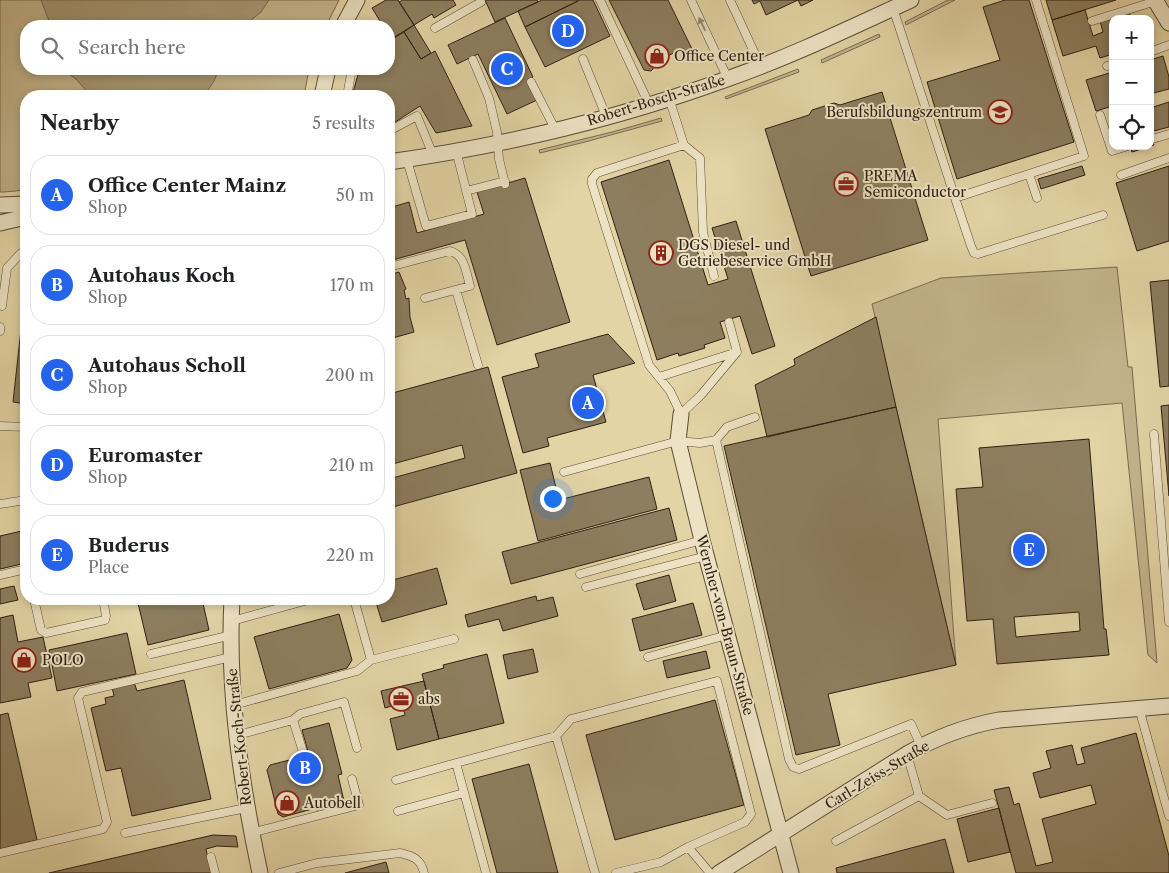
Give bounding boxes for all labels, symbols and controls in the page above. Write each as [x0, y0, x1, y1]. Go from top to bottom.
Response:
pin: D [552, 12, 584, 50]
map controls [1109, 15, 1154, 150]
button: + [1109, 15, 1154, 60]
one-way arrow [698, 16, 706, 31]
search box [20, 20, 395, 75]
icon: search [38, 34, 66, 62]
text: Search here [78, 36, 186, 59]
shop icon: Office Center [644, 43, 670, 69]
place label: Office Center [674, 47, 764, 65]
pin: C [491, 50, 523, 88]
button: − [1109, 60, 1154, 105]
street label: Robert-Bosch-Straße [585, 70, 727, 130]
school or university icon: Berufsbildungszentrum [987, 99, 1013, 125]
place label: Berufsbildungszentrum [826, 103, 982, 121]
button: locate [1109, 105, 1154, 150]
text: Nearby [40, 110, 119, 135]
text: 5 results [312, 113, 375, 133]
place label: PREMA Semiconductor [864, 167, 966, 201]
office icon: PREMA Semiconductor [833, 171, 859, 197]
text: Office Center Mainz [88, 174, 286, 197]
text: A [51, 185, 63, 205]
text: 50 m [336, 185, 374, 205]
text: Shop [88, 197, 127, 217]
place label: DGS Diesel- und Getriebeservice GmbH [678, 236, 831, 270]
building icon: DGS Diesel- und Getriebeservice GmbH [648, 240, 674, 266]
text: Autohaus Koch [88, 264, 235, 287]
text: B [51, 275, 63, 295]
text: 170 m [330, 275, 374, 295]
text: Shop [88, 287, 127, 307]
text: Autohaus Scholl [88, 354, 246, 377]
text: C [51, 365, 63, 385]
text: 200 m [325, 365, 374, 385]
text: Shop [88, 377, 127, 397]
pin: A [572, 384, 604, 422]
text: Euromaster [88, 444, 202, 467]
text: D [50, 455, 64, 475]
text: 210 m [329, 455, 374, 475]
text: Shop [88, 467, 127, 487]
your location [540, 486, 566, 512]
pin: E [1013, 531, 1045, 569]
street label: Wernher-von-Braun-Straße [692, 532, 758, 717]
text: Buderus [88, 534, 169, 557]
text: E [51, 545, 63, 565]
text: 220 m [326, 545, 374, 565]
text: Place [88, 557, 129, 577]
shop icon: POLO [11, 647, 37, 673]
place label: POLO [42, 651, 84, 669]
street label: Robert-Koch-Straße [223, 667, 255, 806]
office icon: abs [388, 686, 414, 712]
place label: abs [418, 690, 440, 708]
street label: Carl-Zeiss-Straße [821, 737, 933, 813]
pin: B [289, 749, 321, 787]
shop icon: Autobell [274, 790, 300, 816]
place label: Autobell [303, 794, 361, 812]

